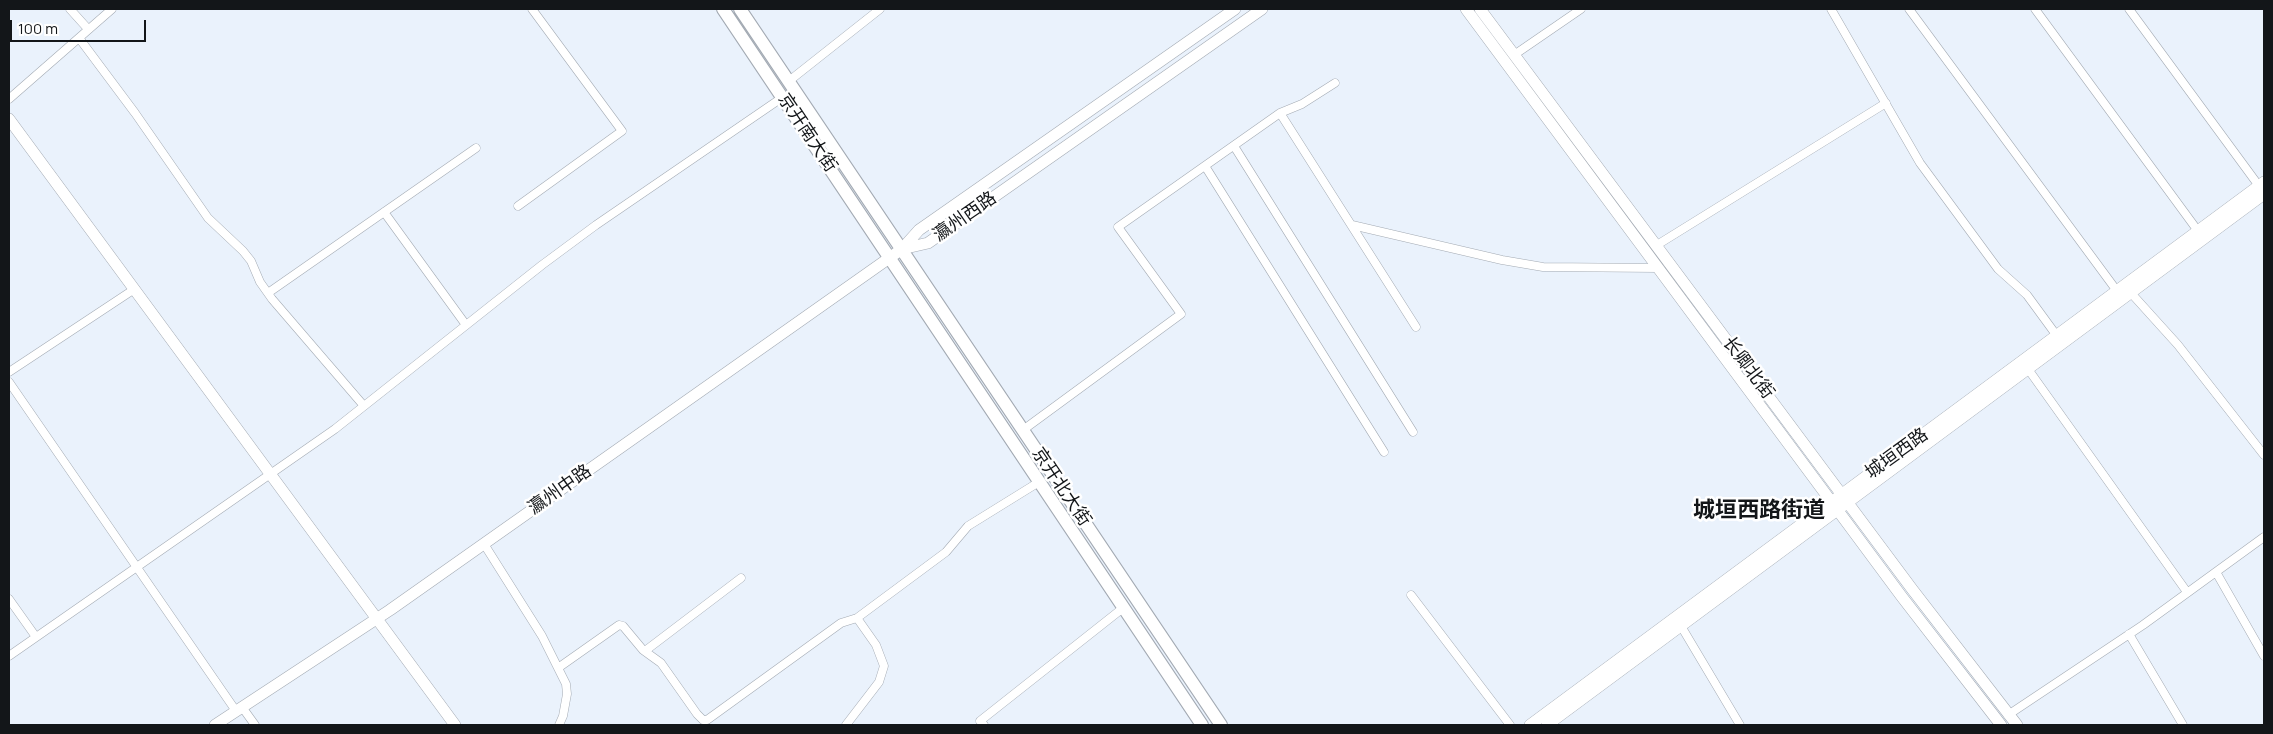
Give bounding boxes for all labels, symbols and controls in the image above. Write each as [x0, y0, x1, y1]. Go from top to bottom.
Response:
scale bar [12, 10, 149, 42]
text: 100 m [18, 18, 58, 39]
street label: 京开南大街 [773, 90, 841, 176]
street label: 瀛州西路 [929, 188, 1001, 246]
street label: 长卿北街 [1718, 333, 1778, 403]
street label: 城垣西路 [1862, 424, 1932, 484]
street label: 京开北大街 [1027, 444, 1095, 530]
street label: 瀛州中路 [524, 461, 596, 519]
district label: 城垣西路街道 [1693, 498, 1825, 524]

